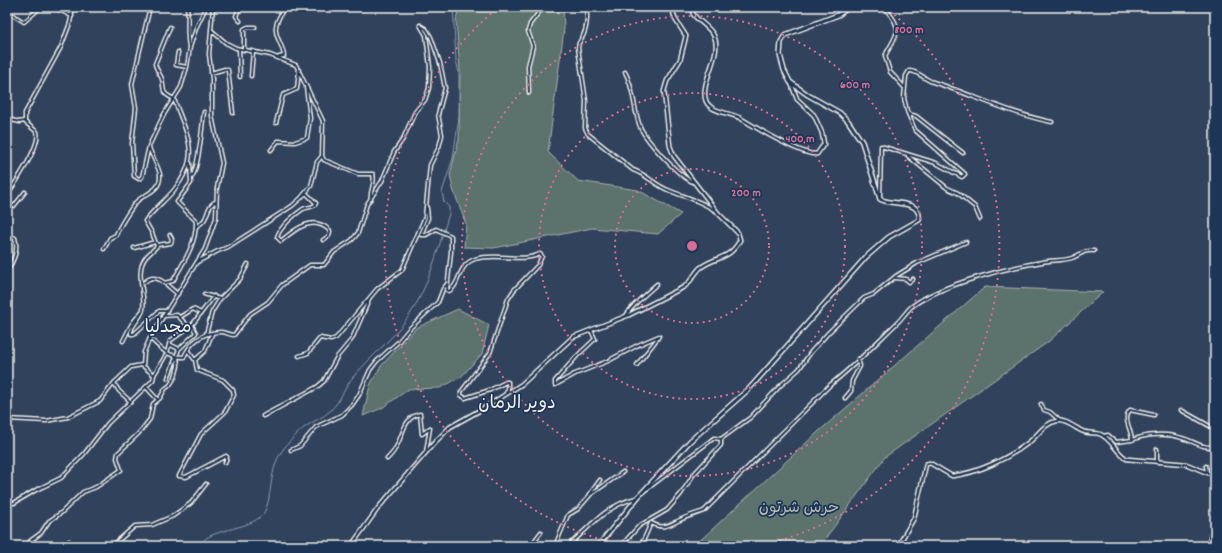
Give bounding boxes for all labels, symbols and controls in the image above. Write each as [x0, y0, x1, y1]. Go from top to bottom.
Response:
text: 800 m [895, 22, 923, 39]
text: 600 m [840, 77, 870, 94]
text: 400 m [785, 131, 815, 148]
text: 200 m [731, 185, 761, 202]
centre of rings [685, 239, 699, 253]
district label: مجدليا [145, 316, 191, 341]
district label: دوير الرمان [478, 392, 556, 417]
park label: حرش شرتون [759, 497, 839, 520]

